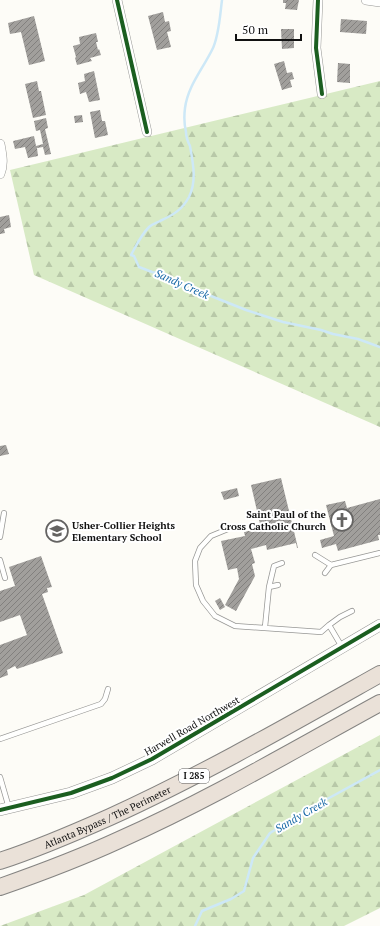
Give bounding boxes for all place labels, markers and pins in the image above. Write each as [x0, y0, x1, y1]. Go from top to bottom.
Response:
church icon: Saint Paul of the Cross Catholic Church [329, 507, 355, 533]
place label: Saint Paul of the Cross Catholic Church [220, 508, 327, 533]
school or university icon: Usher-Collier Heights Elementary School [44, 518, 70, 544]
place label: Usher-Collier Heights Elementary School [72, 519, 176, 544]

